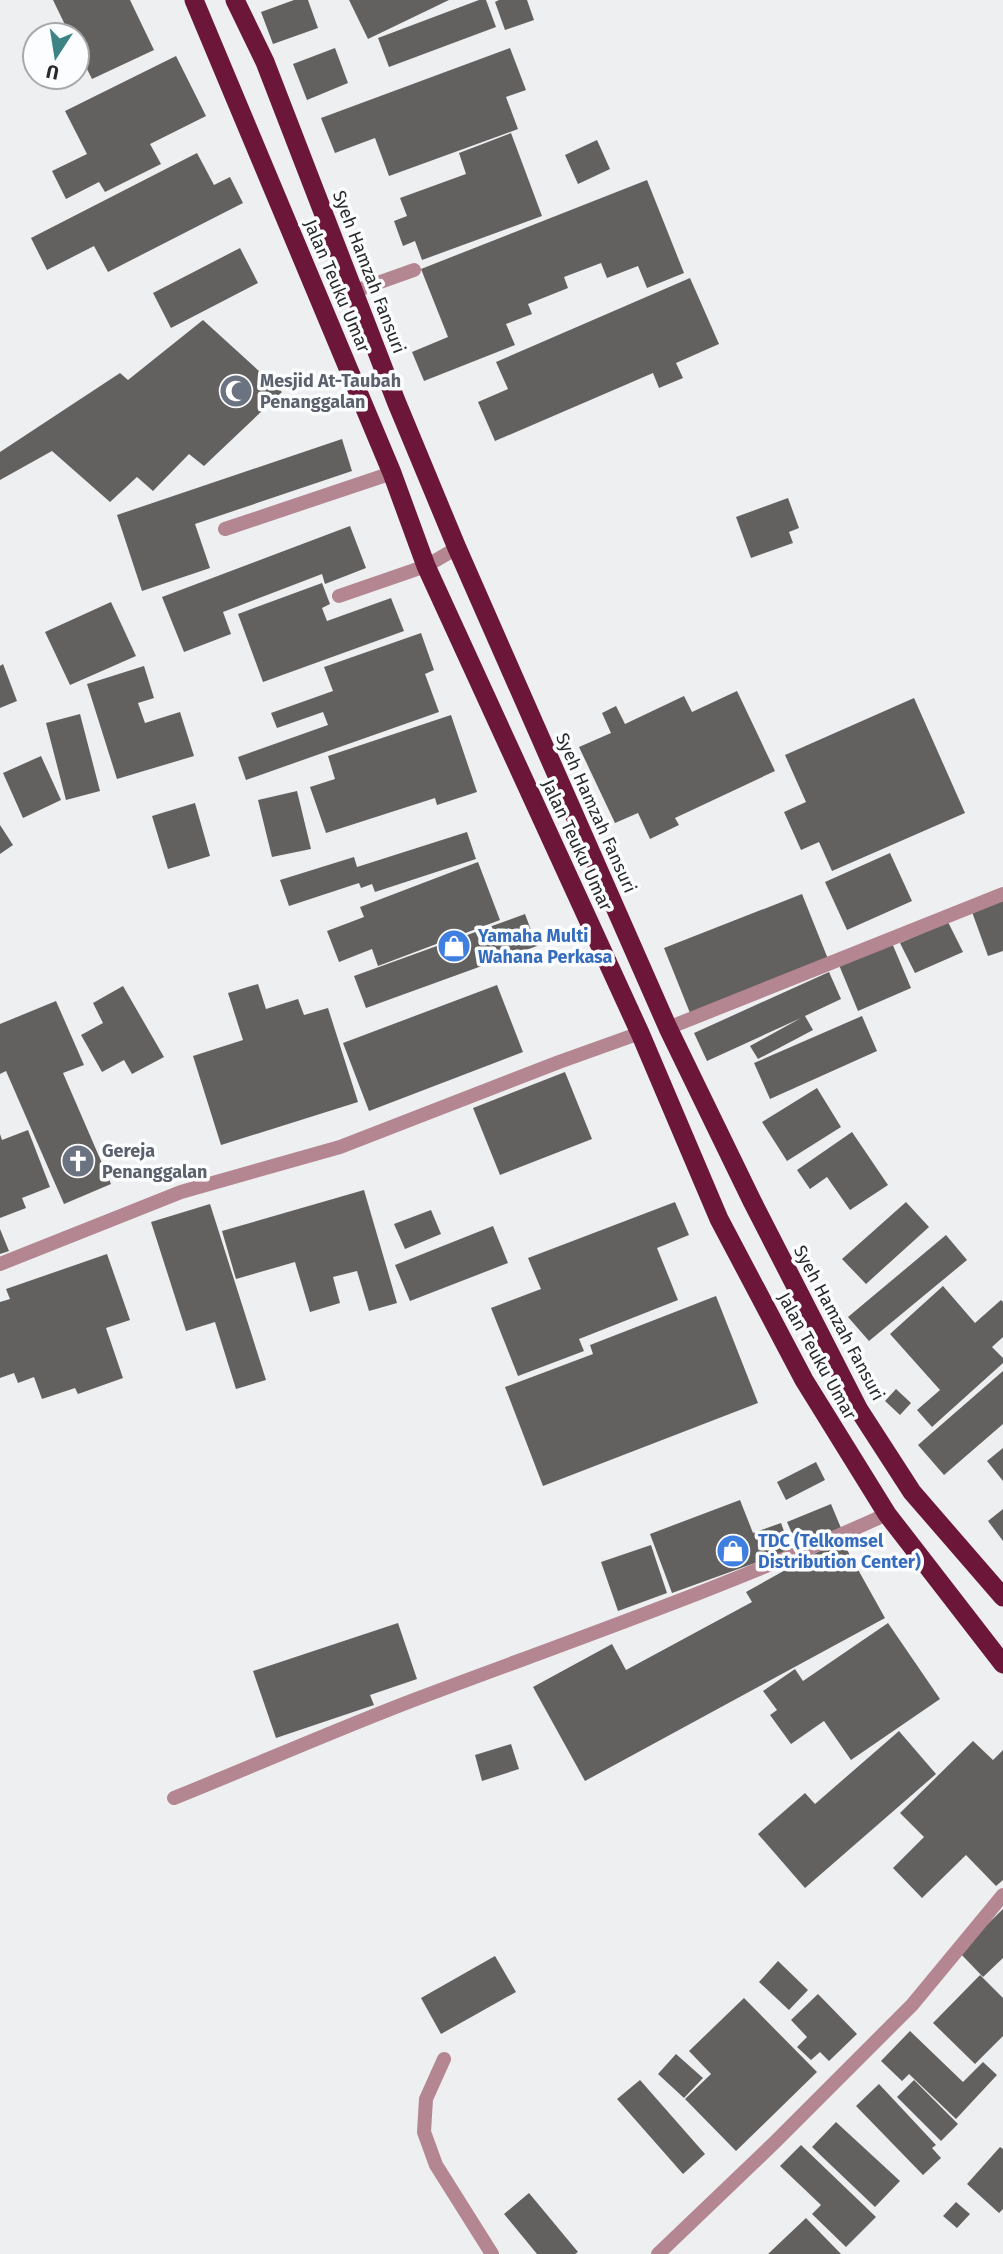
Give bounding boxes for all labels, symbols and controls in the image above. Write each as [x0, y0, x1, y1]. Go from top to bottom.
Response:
north arrow [21, 21, 91, 91]
text: U [44, 60, 61, 85]
street label: Syeh Hamzah Fansuri [328, 187, 410, 357]
street label: Jalan Teuku Umar [299, 216, 375, 356]
place label: Mesjid At-Taubah Penanggalan [260, 370, 401, 413]
mosque icon: Mesjid At-Taubah Penanggalan [217, 372, 255, 410]
street label: Syeh Hamzah Fansuri [551, 730, 641, 896]
street label: Jalan Teuku Umar [537, 776, 617, 914]
place label: Yamaha Multi Wahana Perkasa [477, 925, 613, 968]
shop icon: Yamaha Multi Wahana Perkasa [435, 927, 473, 965]
place label: Gereja Penanggalan [102, 1140, 207, 1183]
church icon: Gereja Penanggalan [59, 1142, 97, 1180]
street label: Syeh Hamzah Fansuri [789, 1242, 889, 1404]
street label: Jalan Teuku Umar [773, 1288, 861, 1424]
place label: TDC (Telkomsel Distribution Center) [758, 1530, 921, 1573]
shop icon: TDC (Telkomsel Distribution Center) [714, 1532, 752, 1570]

